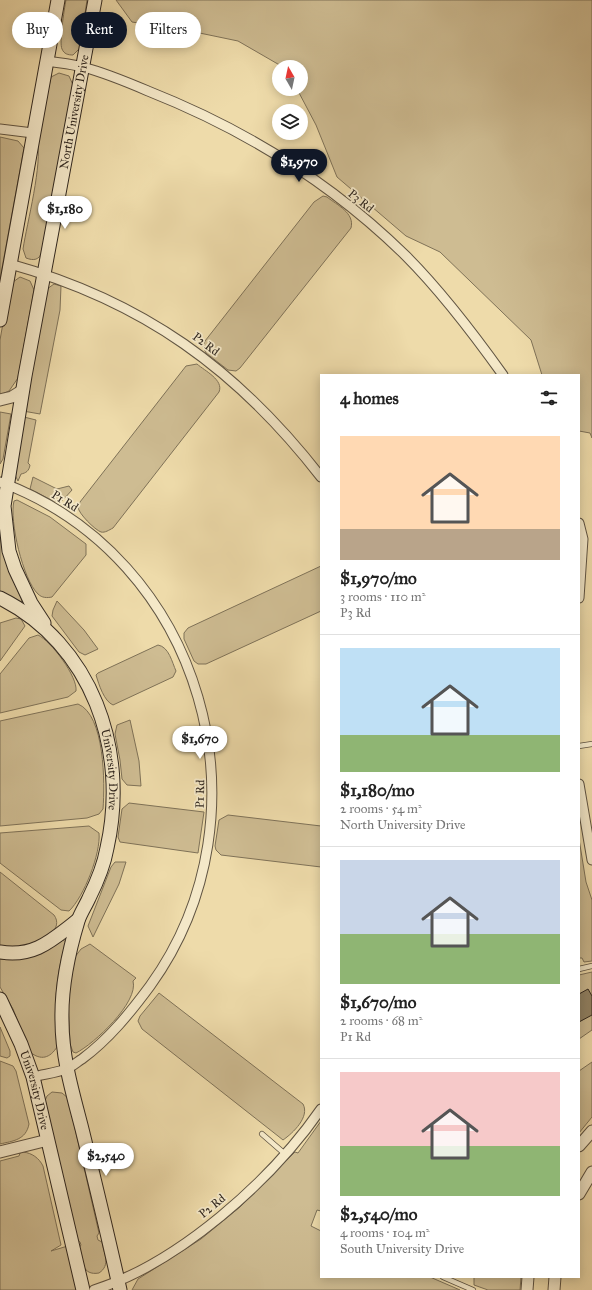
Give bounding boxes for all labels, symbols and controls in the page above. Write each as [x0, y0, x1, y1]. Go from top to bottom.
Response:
chip: Buy [12, 12, 63, 48]
chip: Rent [71, 12, 127, 48]
chip: Filters [135, 12, 201, 48]
street label: North University Drive [57, 54, 92, 170]
north arrow [272, 60, 308, 96]
map controls [272, 60, 308, 140]
button: layers [272, 104, 308, 140]
pin: $1,970 [266, 149, 332, 183]
text: $1,970 [280, 154, 318, 170]
street label: P3 Rd [345, 187, 377, 215]
pin: $1,180 [32, 196, 98, 230]
text: $1,180 [47, 201, 83, 217]
street label: P2 Rd [190, 329, 222, 359]
icon: filters [538, 387, 560, 409]
text: 4 homes [340, 388, 399, 409]
icon: home [414, 462, 486, 534]
street label: P1 Rd [49, 487, 81, 515]
text: $1,970/mo [340, 568, 417, 589]
text: 3 rooms · 110 m² [340, 589, 425, 605]
text: P3 Rd [340, 605, 371, 621]
icon: home [414, 674, 486, 746]
pin: $1,670 [167, 726, 233, 760]
street label: University Drive [98, 727, 120, 811]
text: $1,670 [181, 731, 219, 747]
street label: P1 Rd [193, 780, 207, 808]
text: $1,180/mo [340, 780, 414, 801]
text: 2 rooms · 54 m² [340, 801, 422, 817]
text: North University Drive [340, 817, 466, 833]
icon: home [414, 886, 486, 958]
text: $1,670/mo [340, 992, 416, 1013]
text: 2 rooms · 68 m² [340, 1013, 422, 1029]
text: P1 Rd [340, 1029, 371, 1045]
street label: University Drive [17, 1049, 52, 1131]
icon: home [414, 1098, 486, 1170]
pin: $2,540 [73, 1143, 139, 1177]
text: $2,540 [87, 1148, 125, 1164]
street label: P2 Rd [196, 1191, 228, 1221]
text: $2,540/mo [340, 1204, 417, 1225]
text: 4 rooms · 104 m² [340, 1225, 430, 1241]
text: South University Drive [340, 1241, 464, 1257]

